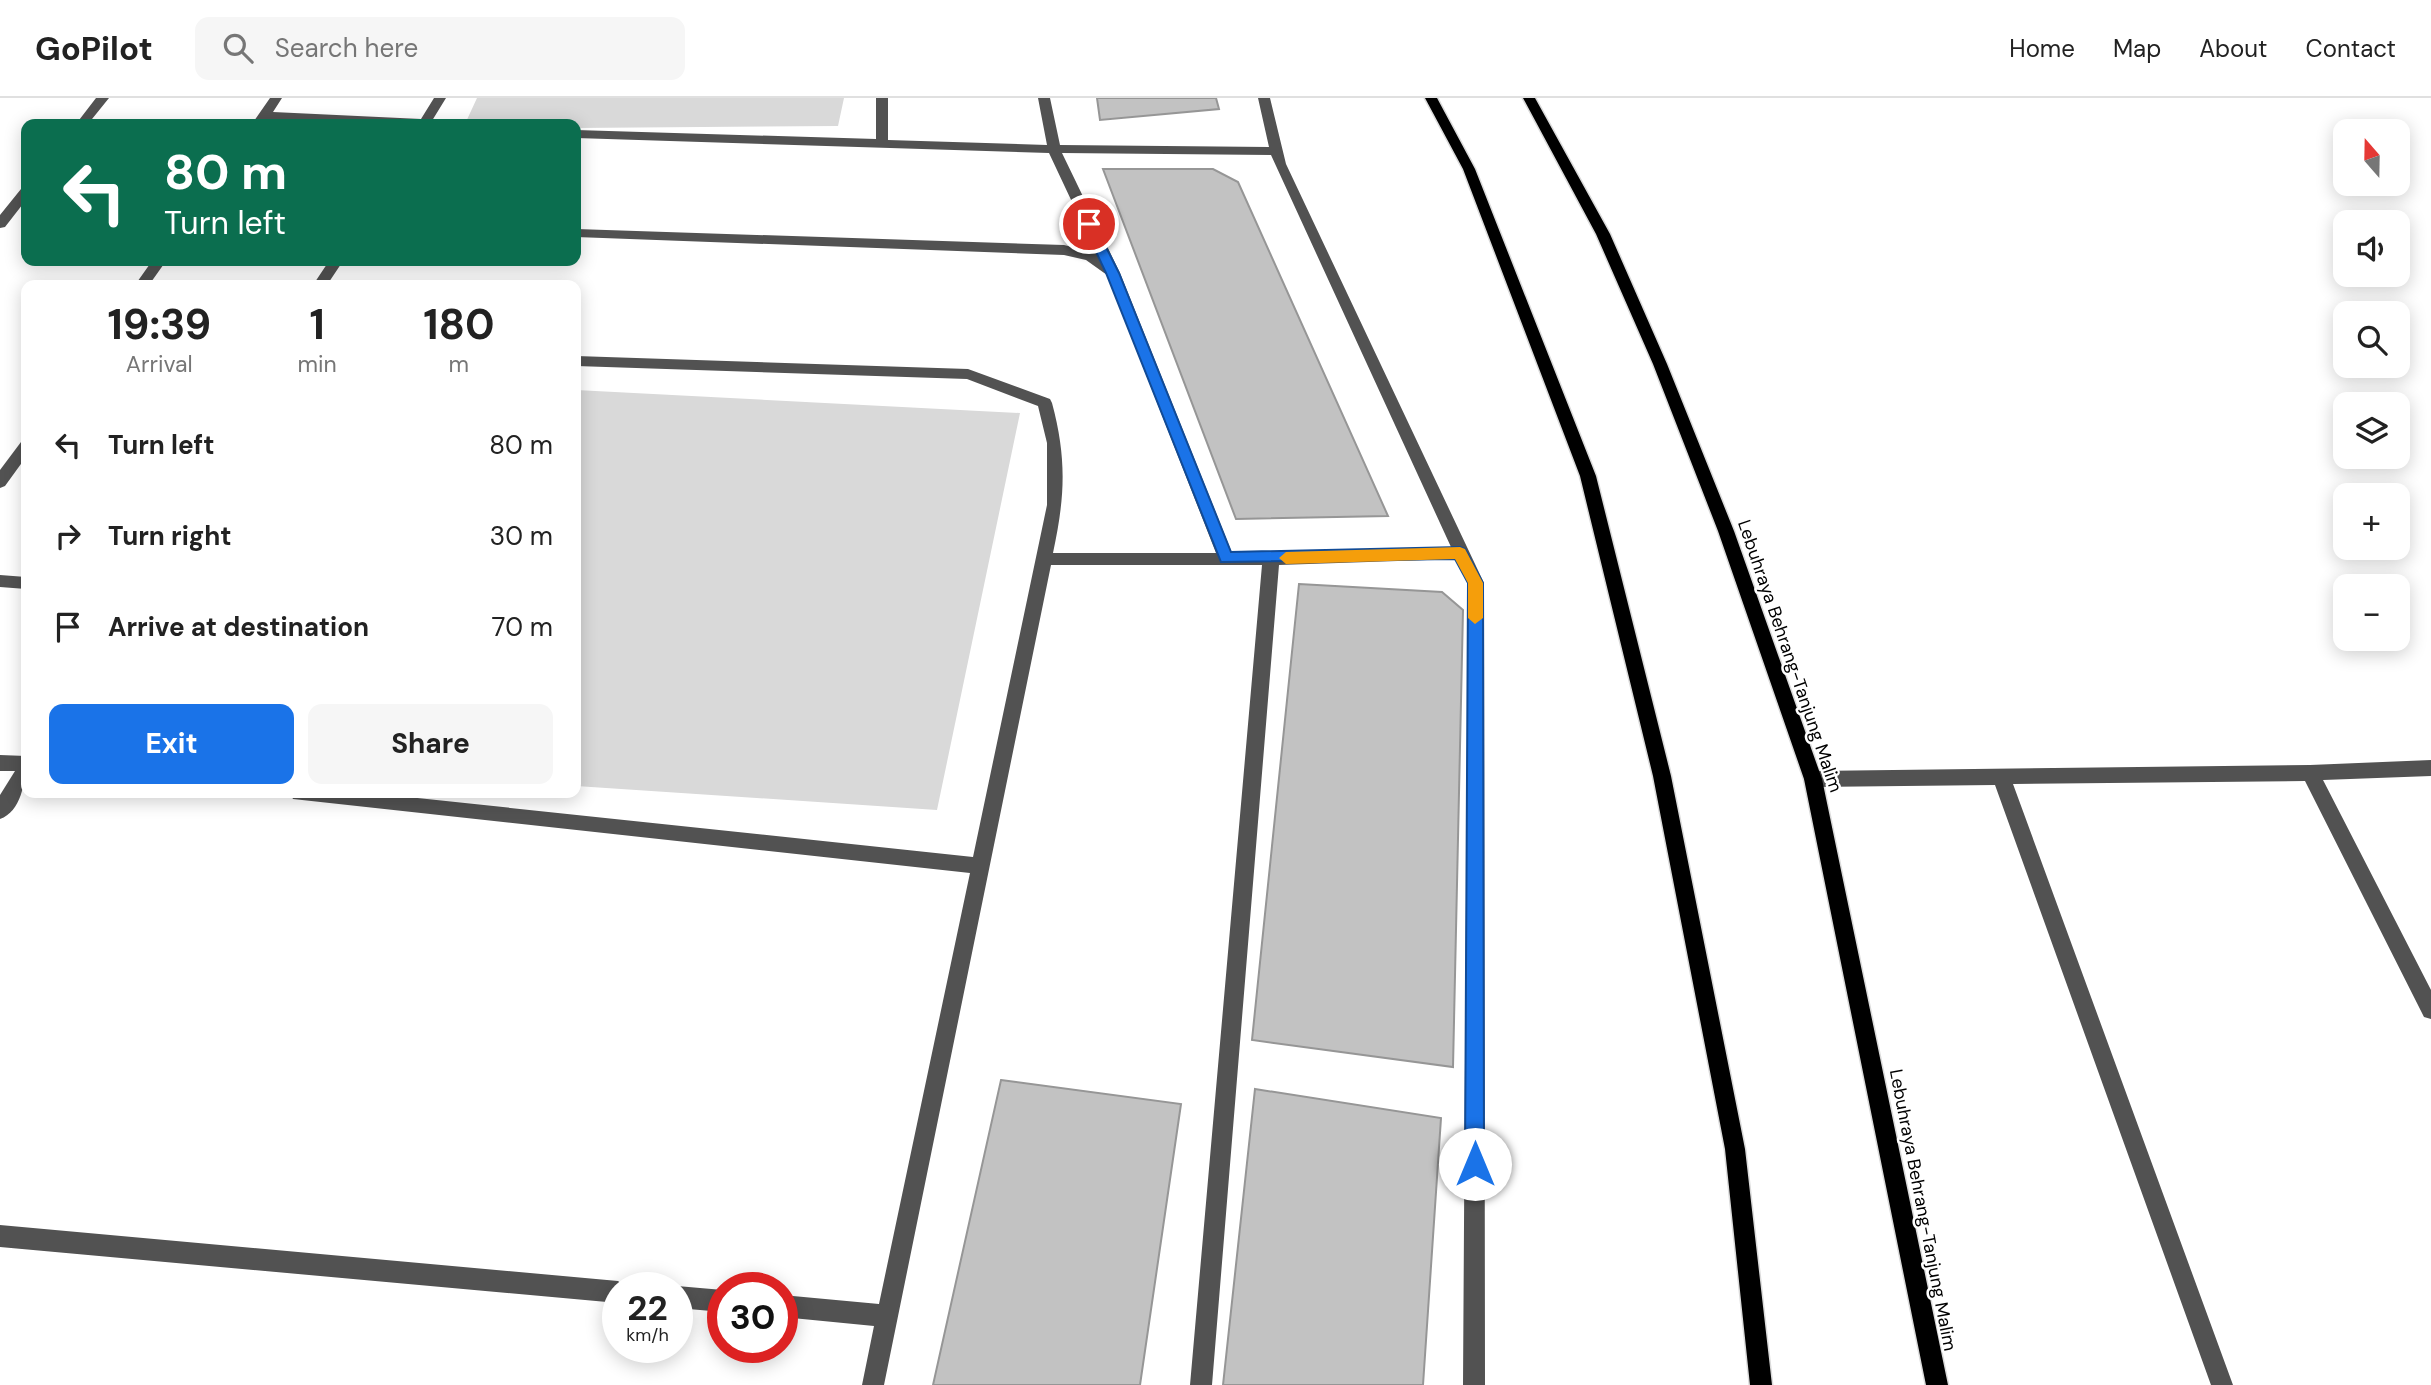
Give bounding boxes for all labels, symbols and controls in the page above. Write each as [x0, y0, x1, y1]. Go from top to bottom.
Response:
search box [195, 17, 685, 80]
text: GoPilot [35, 27, 153, 70]
icon: search [219, 29, 257, 67]
text: Search here [275, 31, 418, 65]
text: Home [2009, 33, 2075, 64]
text: Map [2113, 33, 2161, 64]
text: About [2199, 33, 2268, 64]
text: Contact [2306, 33, 2396, 64]
north arrow [2333, 119, 2410, 196]
map controls [2333, 119, 2410, 651]
text: 80 m [164, 140, 287, 204]
icon: left [49, 147, 140, 238]
pin [1059, 194, 1119, 254]
text: Turn left [164, 202, 286, 244]
icon: arrive [1070, 205, 1108, 243]
button: sound [2333, 210, 2410, 287]
text: 19:39 [107, 297, 211, 352]
text: 1 [309, 297, 325, 352]
text: 180 [423, 297, 495, 352]
button: search [2333, 301, 2410, 378]
text: Arrival [126, 349, 193, 379]
text: min [297, 349, 337, 379]
text: m [449, 349, 469, 379]
button: layers [2333, 392, 2410, 469]
icon: left [49, 426, 87, 464]
text: Turn left [108, 428, 215, 462]
text: 80 m [489, 428, 553, 462]
button: + [2333, 483, 2410, 560]
icon: right [49, 517, 87, 555]
street label: Lebuhraya Behrang-Tanjung Malim [1732, 517, 1848, 795]
text: Turn right [108, 519, 232, 553]
text: 30 m [490, 519, 553, 553]
button: − [2333, 574, 2410, 651]
icon: arrive [49, 608, 87, 646]
text: Arrive at destination [108, 610, 369, 644]
text: 70 m [492, 610, 553, 644]
button: Exit [49, 704, 294, 784]
button: Share [308, 704, 553, 784]
street label: Lebuhraya Behrang-Tanjung Malim [1884, 1067, 1962, 1353]
position arrow [1438, 1127, 1512, 1201]
speed limit sign: 30 [707, 1272, 798, 1363]
text: 22 [627, 1285, 668, 1331]
text: km/h [626, 1323, 669, 1347]

